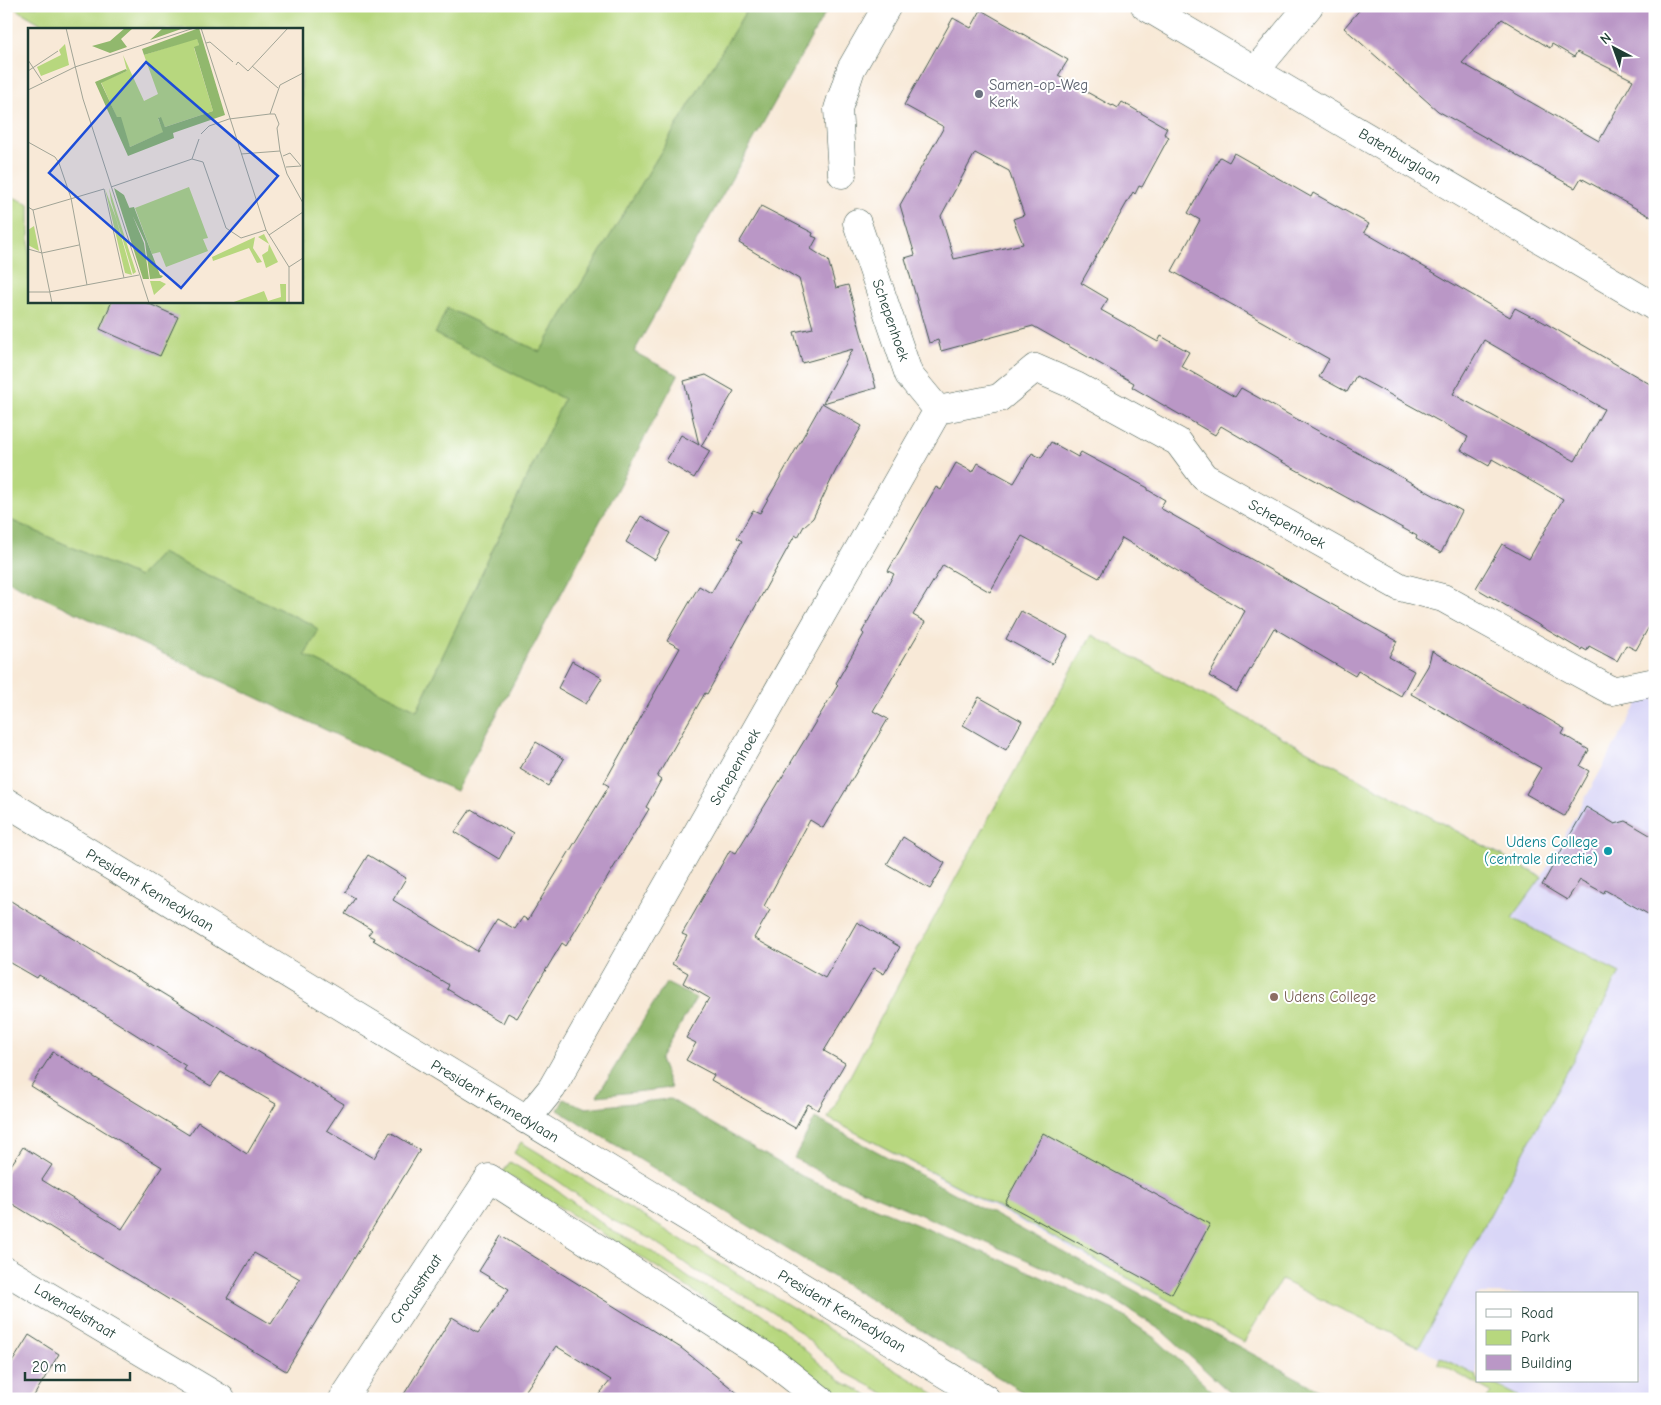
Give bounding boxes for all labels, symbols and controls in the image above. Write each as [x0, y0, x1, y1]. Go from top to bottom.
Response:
north arrow [1588, 22, 1638, 72]
inset map [28, 28, 302, 302]
text: N [1597, 29, 1615, 48]
place label: Samen-op-Weg Kerk [989, 76, 1088, 111]
marker: Samen-op-Weg Kerk [973, 88, 985, 100]
street label: Batenburglaan [1356, 124, 1444, 188]
street label: Schepenhoek [869, 277, 914, 364]
street label: Schepenhoek [1245, 495, 1329, 553]
street label: Schepenhoek [706, 725, 765, 809]
place label: Udens College (centrale directie) [1484, 833, 1598, 868]
street label: President Kennedylaan [83, 845, 217, 935]
marker: Udens College (centrale directie) [1602, 845, 1614, 857]
place label: Udens College [1284, 988, 1377, 1006]
marker: Udens College [1268, 991, 1280, 1003]
street label: President Kennedylaan [428, 1056, 562, 1146]
street label: Crocusstraat [386, 1250, 446, 1327]
street label: President Kennedylaan [775, 1266, 909, 1356]
street label: Lavendelstraat [31, 1280, 119, 1343]
legend [1476, 1292, 1638, 1382]
text: Road [1521, 1304, 1553, 1322]
text: Park [1521, 1328, 1550, 1346]
scale bar [25, 1350, 130, 1382]
text: Building [1521, 1354, 1572, 1372]
text: 20 m [32, 1358, 66, 1376]

